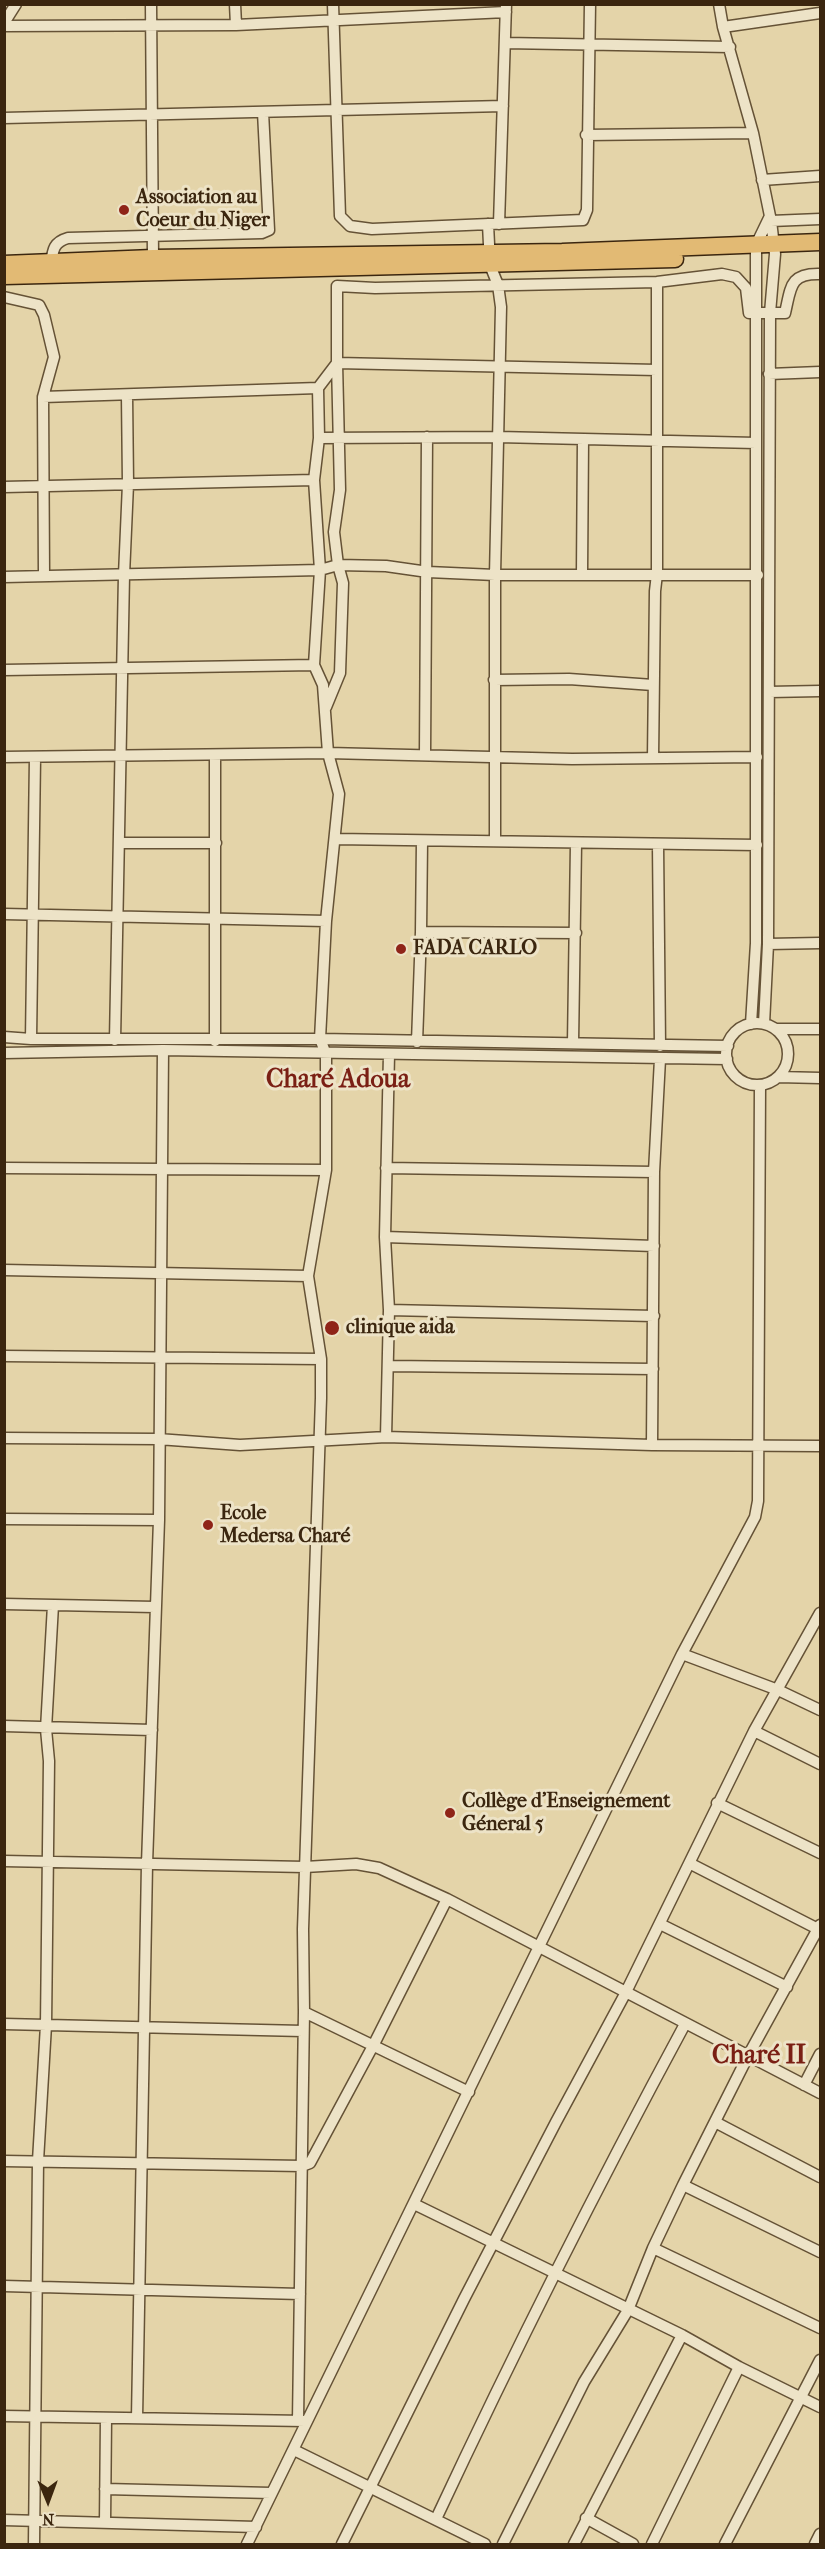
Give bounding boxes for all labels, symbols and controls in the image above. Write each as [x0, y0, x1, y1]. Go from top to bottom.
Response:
place label: Association au Coeur du Niger [136, 186, 270, 233]
marker: Association au Coeur du Niger [117, 203, 131, 217]
place label: FADA CARLO [413, 937, 537, 961]
marker: FADA CARLO [394, 942, 408, 956]
district label: Charé Adoua [266, 1065, 410, 1097]
place label: clinique aida [346, 1316, 454, 1340]
marker: clinique aida [323, 1319, 341, 1337]
place label: Ecole Medersa Charé [220, 1502, 350, 1549]
marker: Ecole Medersa Charé [201, 1518, 215, 1532]
place label: Collège d'Enseignement Géneral 5 [462, 1790, 670, 1837]
marker: Collège d'Enseignement Géneral 5 [443, 1806, 457, 1820]
district label: Charé II [712, 2041, 806, 2073]
north arrow [18, 2471, 78, 2531]
text: N [42, 2510, 55, 2529]

